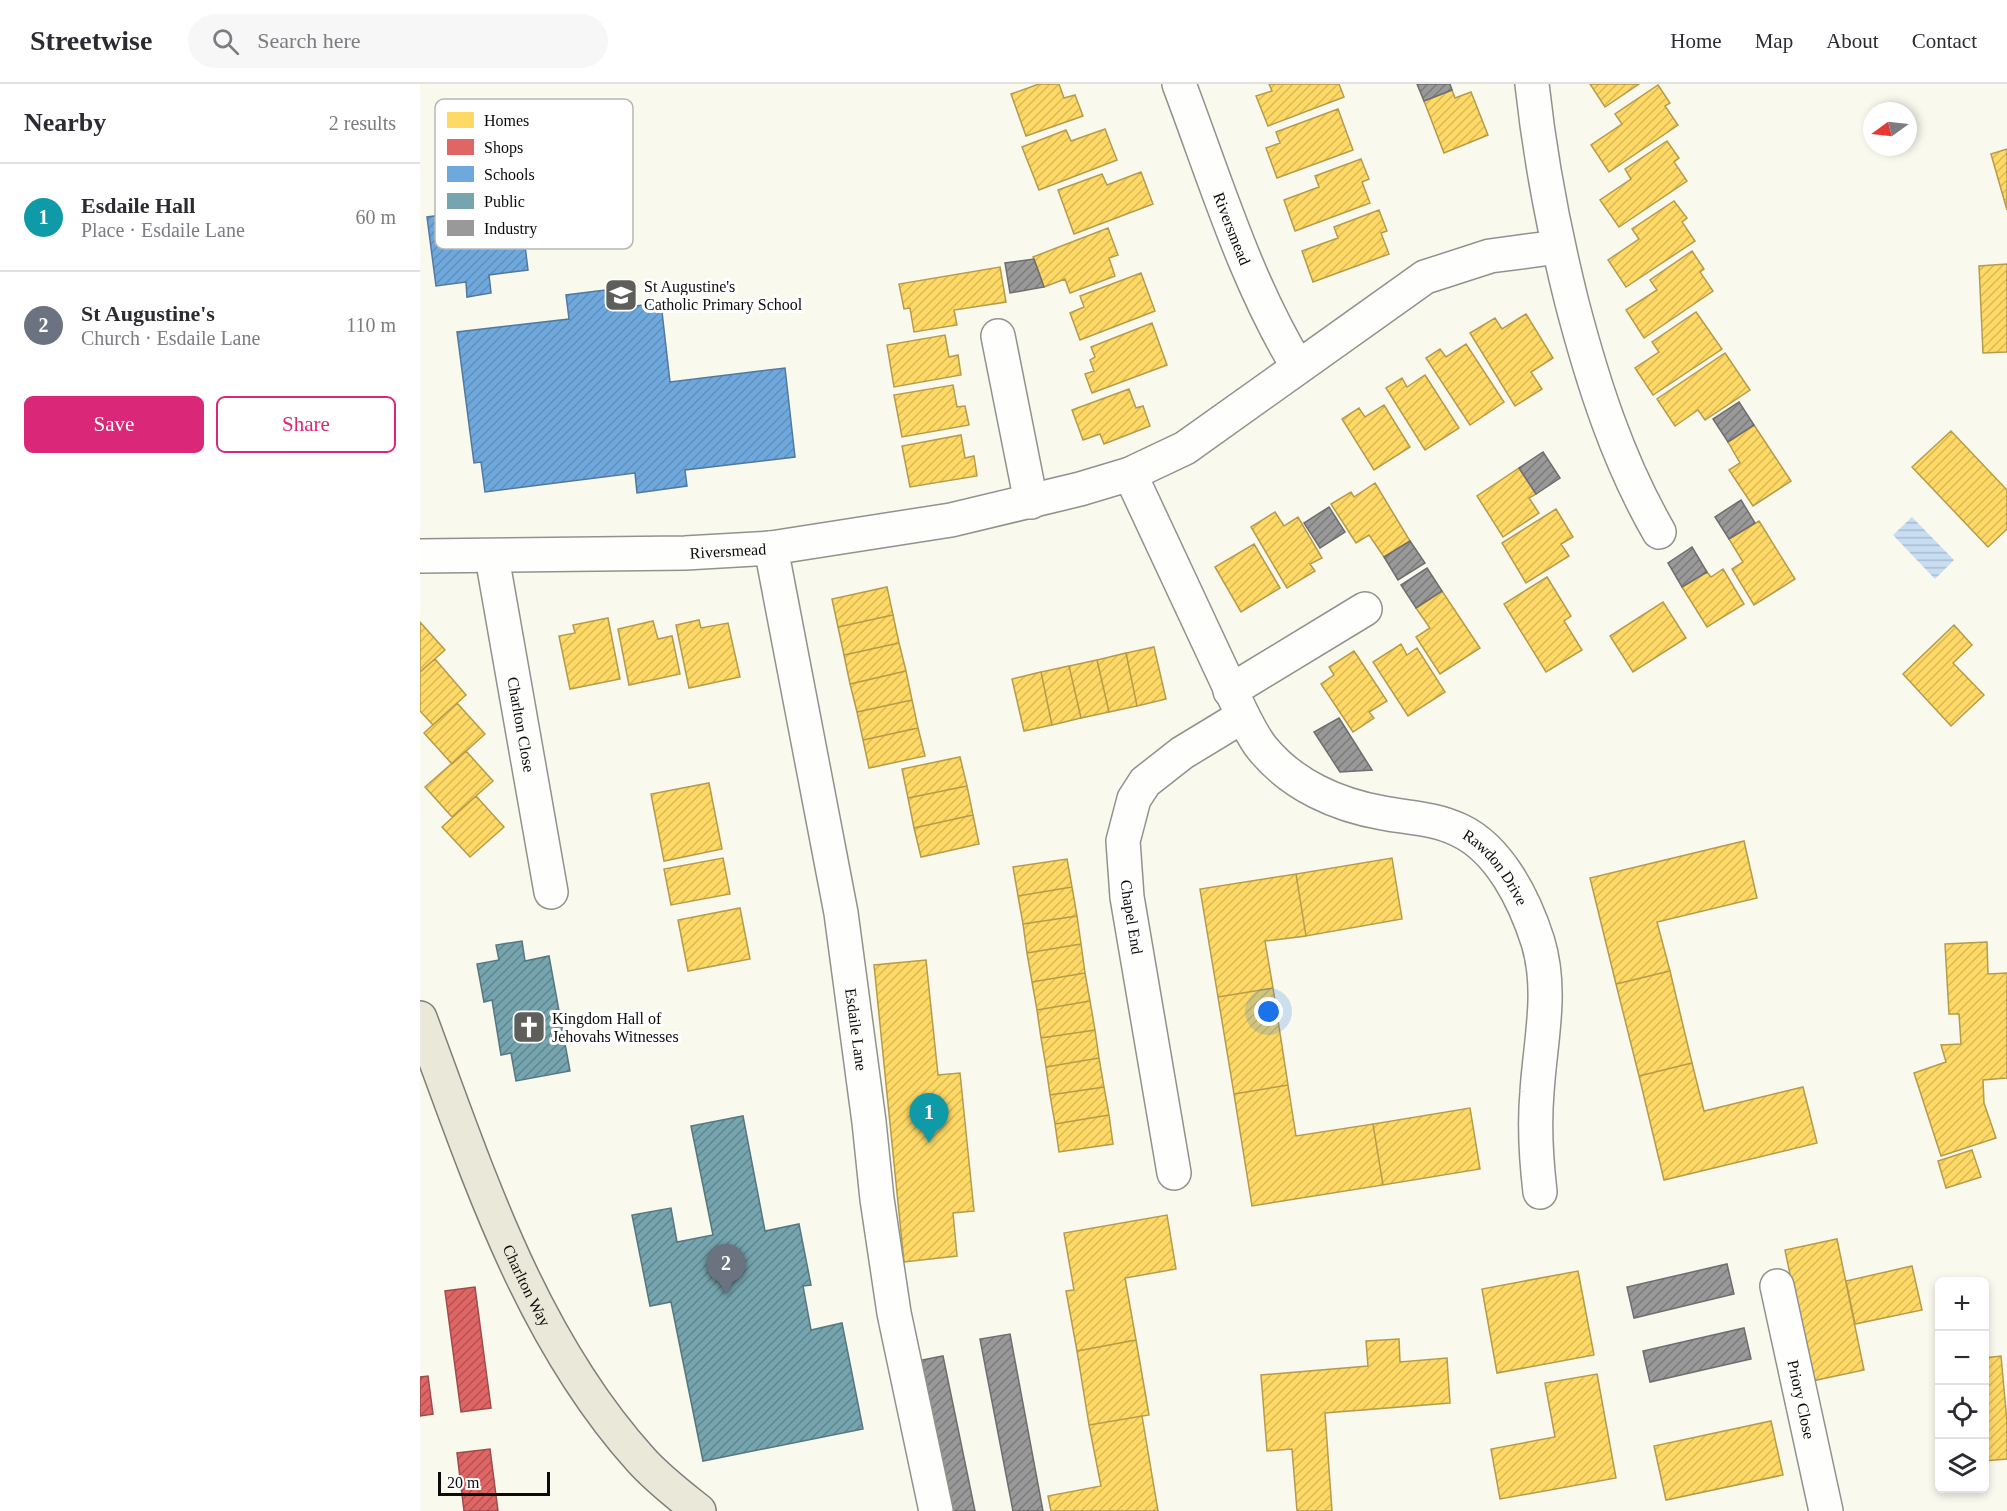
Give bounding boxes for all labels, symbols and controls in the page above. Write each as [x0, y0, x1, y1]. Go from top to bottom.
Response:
search box [188, 14, 608, 68]
text: Streetwise [30, 25, 152, 56]
icon: search [209, 25, 242, 58]
text: Search here [257, 28, 361, 53]
text: Home [1670, 29, 1722, 53]
text: Map [1755, 29, 1793, 53]
text: About [1826, 29, 1879, 53]
text: Contact [1912, 29, 1977, 53]
legend [435, 99, 633, 249]
north arrow [1863, 102, 1917, 156]
text: Nearby [24, 108, 106, 137]
text: 2 results [329, 112, 396, 134]
text: Homes [484, 112, 529, 129]
text: Shops [484, 139, 523, 157]
text: Schools [484, 166, 535, 183]
street label: Riversmead [1210, 190, 1254, 267]
text: Esdaile Hall [81, 193, 195, 218]
text: Public [484, 193, 525, 210]
text: 1 [39, 206, 49, 228]
text: 60 m [355, 206, 396, 228]
text: Place · Esdaile Lane [81, 219, 245, 241]
text: Industry [484, 220, 537, 238]
school or university icon: St Augustine's Catholic Primary School [603, 277, 639, 313]
place label: St Augustine's Catholic Primary School [644, 278, 803, 314]
text: St Augustine's [81, 301, 215, 326]
text: 2 [39, 314, 49, 336]
text: 110 m [346, 314, 396, 336]
text: Church · Esdaile Lane [81, 327, 260, 349]
button: Save [24, 396, 204, 453]
button: Share [216, 396, 396, 453]
street label: Riversmead [689, 540, 767, 562]
street label: Charlton Close [504, 676, 538, 773]
street label: Rawdon Drive [1460, 826, 1531, 908]
street label: Chapel End [1116, 879, 1146, 956]
street label: Esdaile Lane [842, 987, 870, 1072]
your location [1254, 997, 1283, 1026]
church icon: Kingdom Hall of Jehovahs Witnesses [511, 1009, 547, 1045]
place label: Kingdom Hall of Jehovahs Witnesses [552, 1010, 679, 1045]
pin: 1 [910, 1094, 948, 1143]
street label: Charlton Way [500, 1242, 554, 1330]
pin: 2 [706, 1244, 746, 1294]
map controls [1935, 1277, 1989, 1493]
button: + [1935, 1277, 1989, 1331]
button: − [1935, 1331, 1989, 1385]
street label: Priory Close [1784, 1358, 1818, 1441]
button: locate [1935, 1385, 1989, 1439]
button: layers [1935, 1439, 1989, 1493]
scale bar [438, 1469, 550, 1496]
text: 20 m [447, 1474, 479, 1491]

